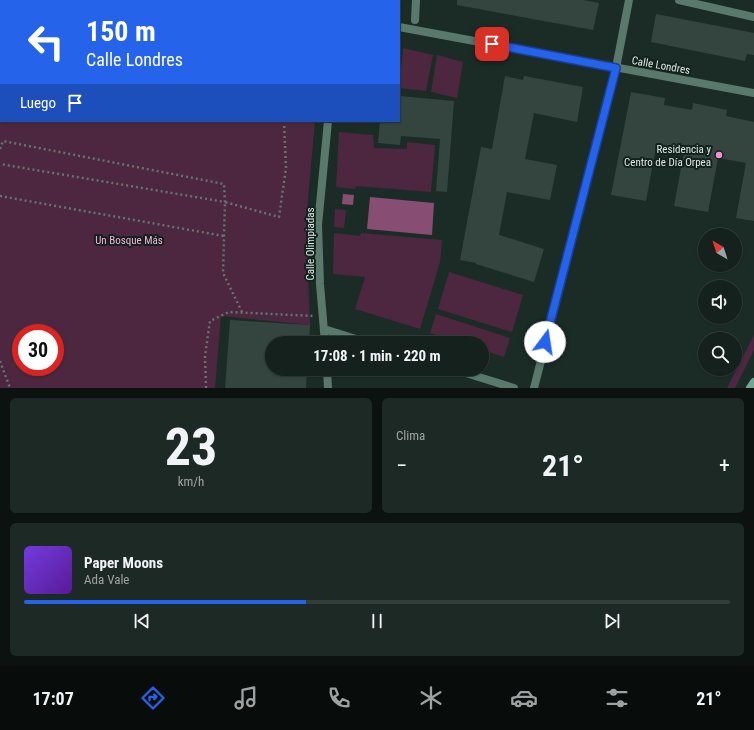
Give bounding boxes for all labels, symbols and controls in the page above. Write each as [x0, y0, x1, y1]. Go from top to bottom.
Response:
text: 150 m [86, 15, 156, 48]
icon: left [20, 16, 72, 68]
pin [475, 27, 509, 61]
icon: arrive [481, 33, 503, 55]
text: Calle Londres [86, 49, 183, 70]
street label: Calle Londres [631, 54, 691, 77]
icon: arrive [64, 92, 86, 114]
text: Luego [20, 94, 56, 112]
place label: Residencia y Centro de Día Orpea [624, 143, 711, 169]
marker: Residencia y Centro de Día Orpea [714, 150, 724, 160]
street label: Calle Olimpiadas [304, 207, 317, 281]
north arrow [698, 228, 742, 272]
map controls [698, 228, 742, 376]
park label: Un Bosque Más [95, 234, 163, 247]
button: sound [698, 280, 742, 324]
position arrow [524, 321, 566, 363]
speed limit sign: 30 [12, 324, 64, 376]
button: search [698, 332, 742, 376]
text: 17:08 · 1 min · 220 m [313, 347, 441, 365]
text: 23 [165, 417, 217, 478]
text: Clima [396, 428, 425, 443]
text: 21° [542, 448, 584, 483]
text: − [396, 453, 407, 478]
text: + [719, 453, 730, 478]
text: km/h [178, 474, 204, 489]
text: Paper Moons [84, 554, 163, 572]
text: Ada Vale [84, 572, 129, 587]
icon: previous [131, 610, 153, 632]
icon: pause [366, 610, 388, 632]
icon: next [601, 610, 623, 632]
icon: directions [139, 684, 167, 712]
icon: music [232, 684, 260, 712]
icon: phone [325, 684, 353, 712]
icon: climate [417, 684, 445, 712]
icon: car [510, 684, 538, 712]
icon: filters [603, 684, 631, 712]
text: 17:07 [32, 688, 74, 709]
text: 21° [696, 688, 721, 709]

